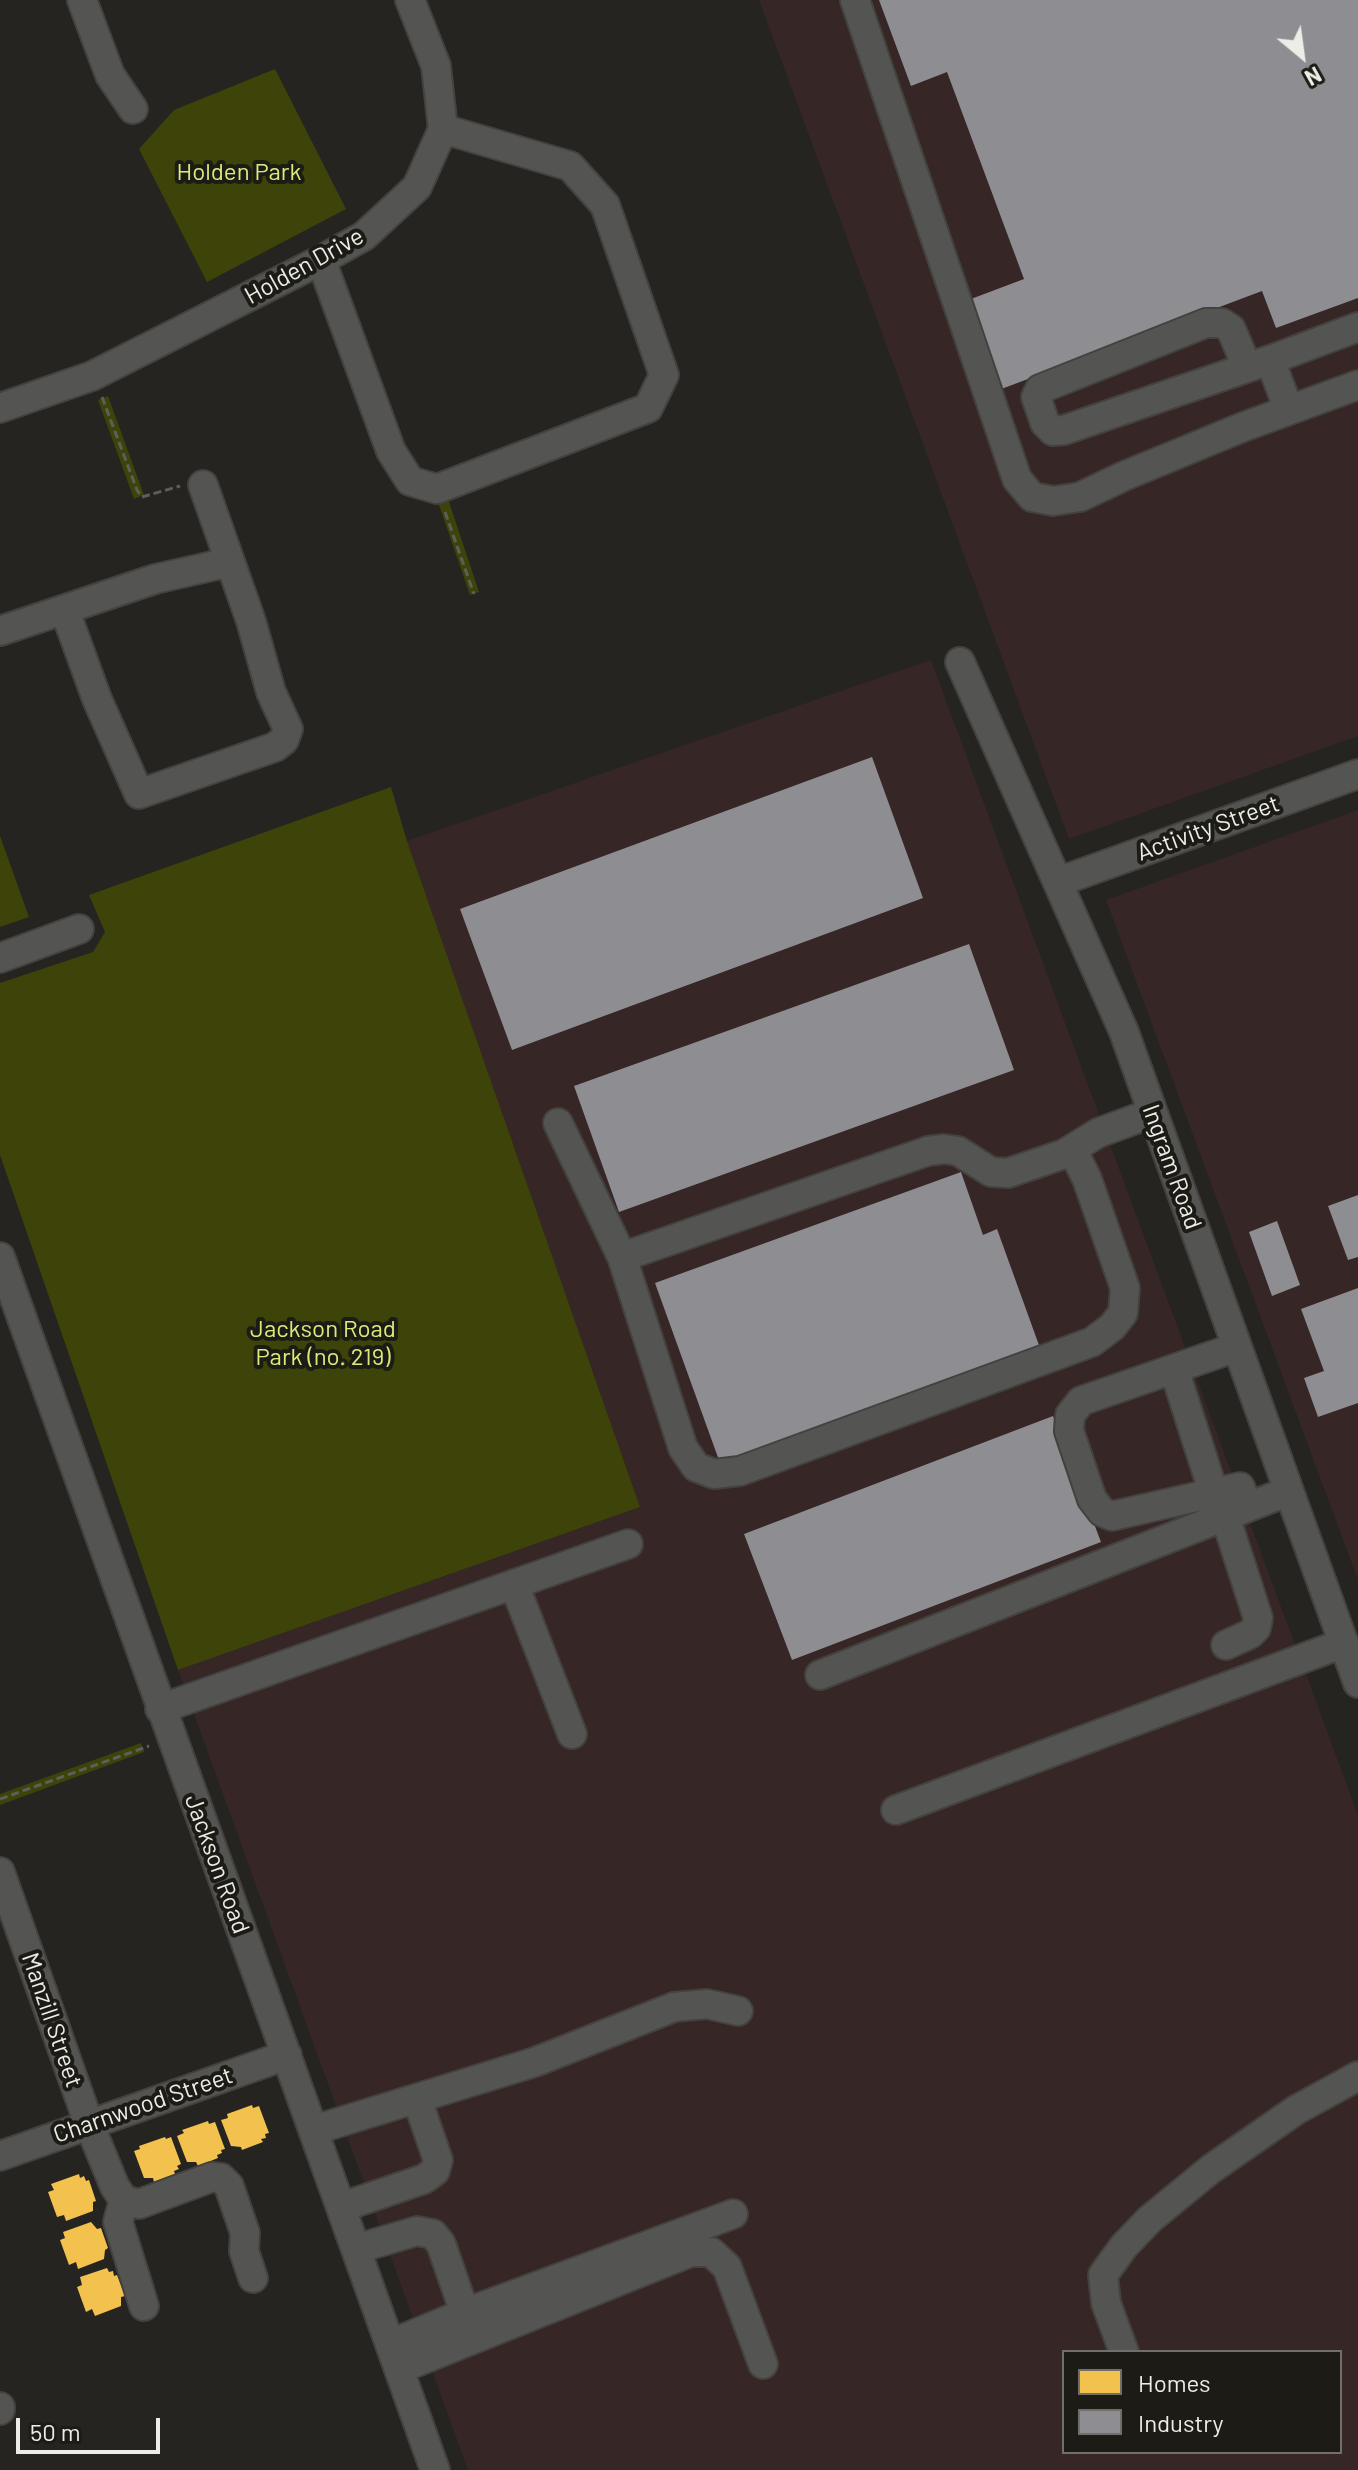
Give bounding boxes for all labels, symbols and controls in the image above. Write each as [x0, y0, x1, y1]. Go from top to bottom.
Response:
north arrow [1262, 16, 1342, 96]
text: N [1301, 62, 1326, 92]
park label: Holden Park [176, 158, 302, 186]
street label: Holden Drive [240, 222, 368, 310]
street label: Activity Street [1133, 789, 1283, 867]
street label: Ingram Road [1136, 1101, 1208, 1233]
park label: Jackson Road Park (no. 219) [250, 1315, 396, 1371]
street label: Jackson Road [179, 1791, 255, 1937]
street label: Manzill Street [16, 1949, 88, 2091]
street label: Charnwood Street [50, 2061, 236, 2149]
legend [1062, 2350, 1342, 2454]
text: Homes [1138, 2368, 1211, 2397]
scale bar [20, 2402, 164, 2452]
text: Industry [1138, 2408, 1224, 2437]
text: 50 m [30, 2417, 81, 2446]

